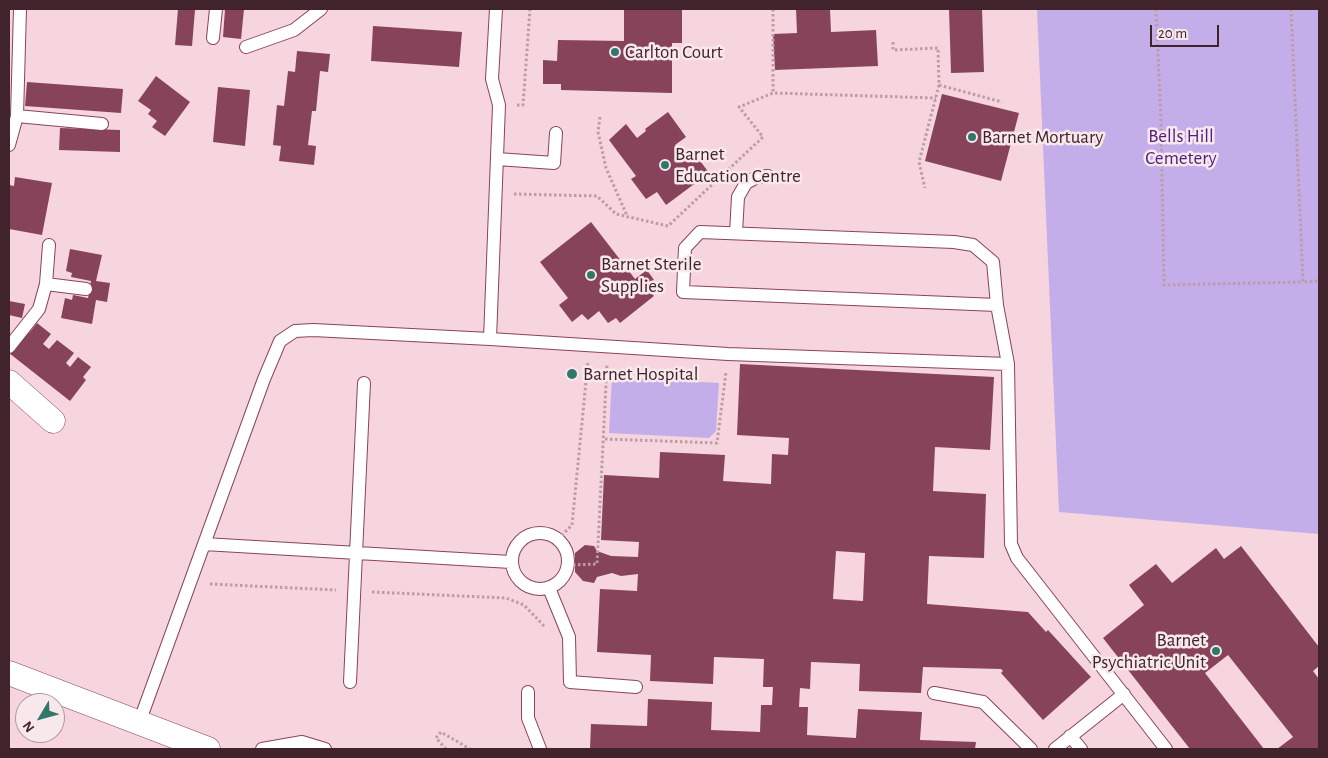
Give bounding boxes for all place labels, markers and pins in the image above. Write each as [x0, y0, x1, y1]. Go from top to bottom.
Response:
place label: Carlton Court [625, 41, 723, 63]
marker: Carlton Court [609, 46, 621, 58]
place label: Barnet Mortuary [982, 126, 1103, 148]
marker: Barnet Mortuary [966, 131, 978, 143]
place label: Barnet Education Centre [675, 143, 801, 187]
marker: Barnet Education Centre [659, 159, 671, 171]
place label: Barnet Sterile Supplies [601, 253, 701, 297]
marker: Barnet Sterile Supplies [585, 269, 597, 281]
place label: Barnet Hospital [583, 363, 698, 385]
marker: Barnet Hospital [565, 367, 579, 381]
place label: Barnet Psychiatric Unit [1092, 629, 1206, 673]
marker: Barnet Psychiatric Unit [1210, 645, 1222, 657]

